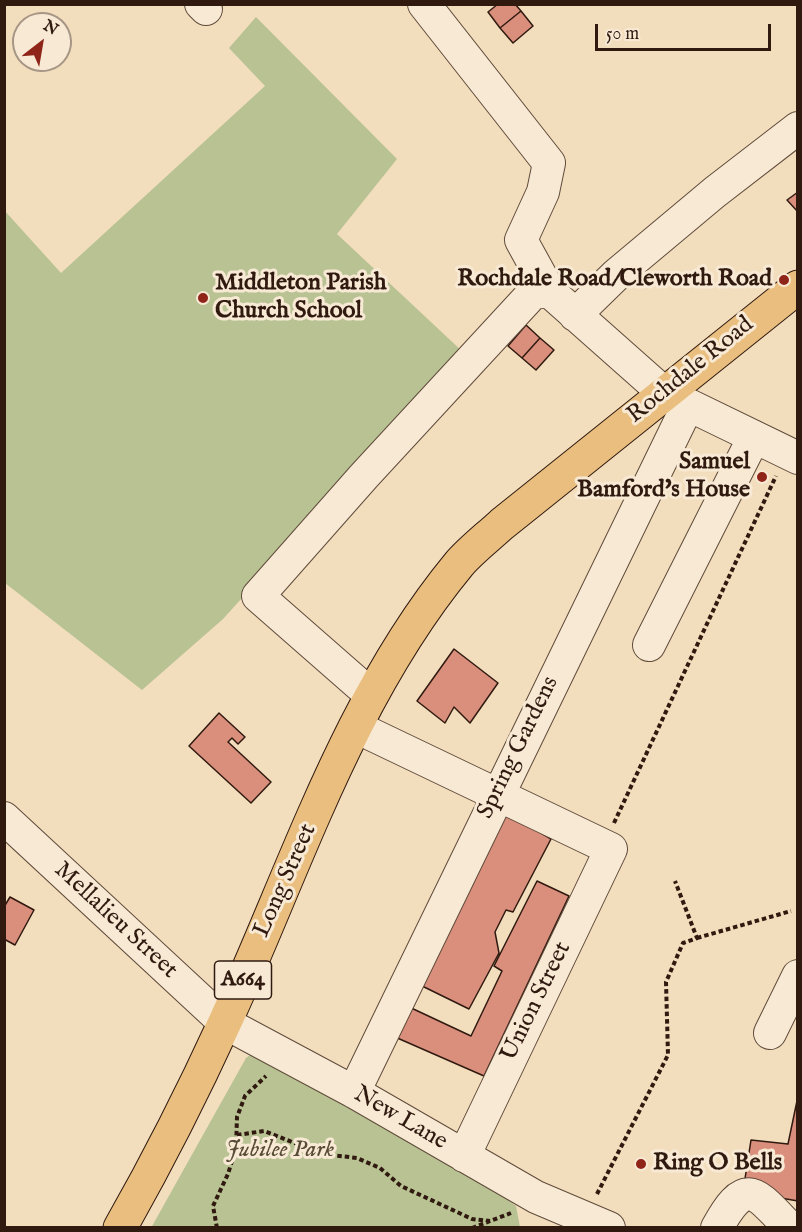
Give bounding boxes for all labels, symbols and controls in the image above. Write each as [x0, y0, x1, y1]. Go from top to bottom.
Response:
north arrow [12, 12, 72, 72]
scale bar [598, 12, 774, 50]
text: N [39, 16, 61, 40]
text: 50 m [606, 23, 639, 46]
place label: Rochdale Road/Cleworth Road [457, 266, 772, 294]
place label: Middleton Parish Church School [215, 270, 387, 326]
marker: Rochdale Road/Cleworth Road [777, 273, 791, 287]
marker: Middleton Parish Church School [196, 291, 210, 305]
street label: Rochdale Road [622, 311, 760, 431]
place label: Samuel Bamford's House [577, 449, 750, 505]
marker: Samuel Bamford's House [755, 470, 769, 484]
street label: Spring Gardens [472, 672, 566, 824]
street label: Long Street [248, 820, 324, 942]
street label: Mellalieu Street [47, 857, 183, 985]
street label: Union Street [496, 938, 578, 1066]
road number: A664 [214, 961, 272, 999]
street label: New Lane [348, 1081, 452, 1157]
park label: Jubilee Park [226, 1137, 334, 1165]
place label: Ring O Bells [653, 1150, 782, 1178]
marker: Ring O Bells [634, 1157, 648, 1171]

